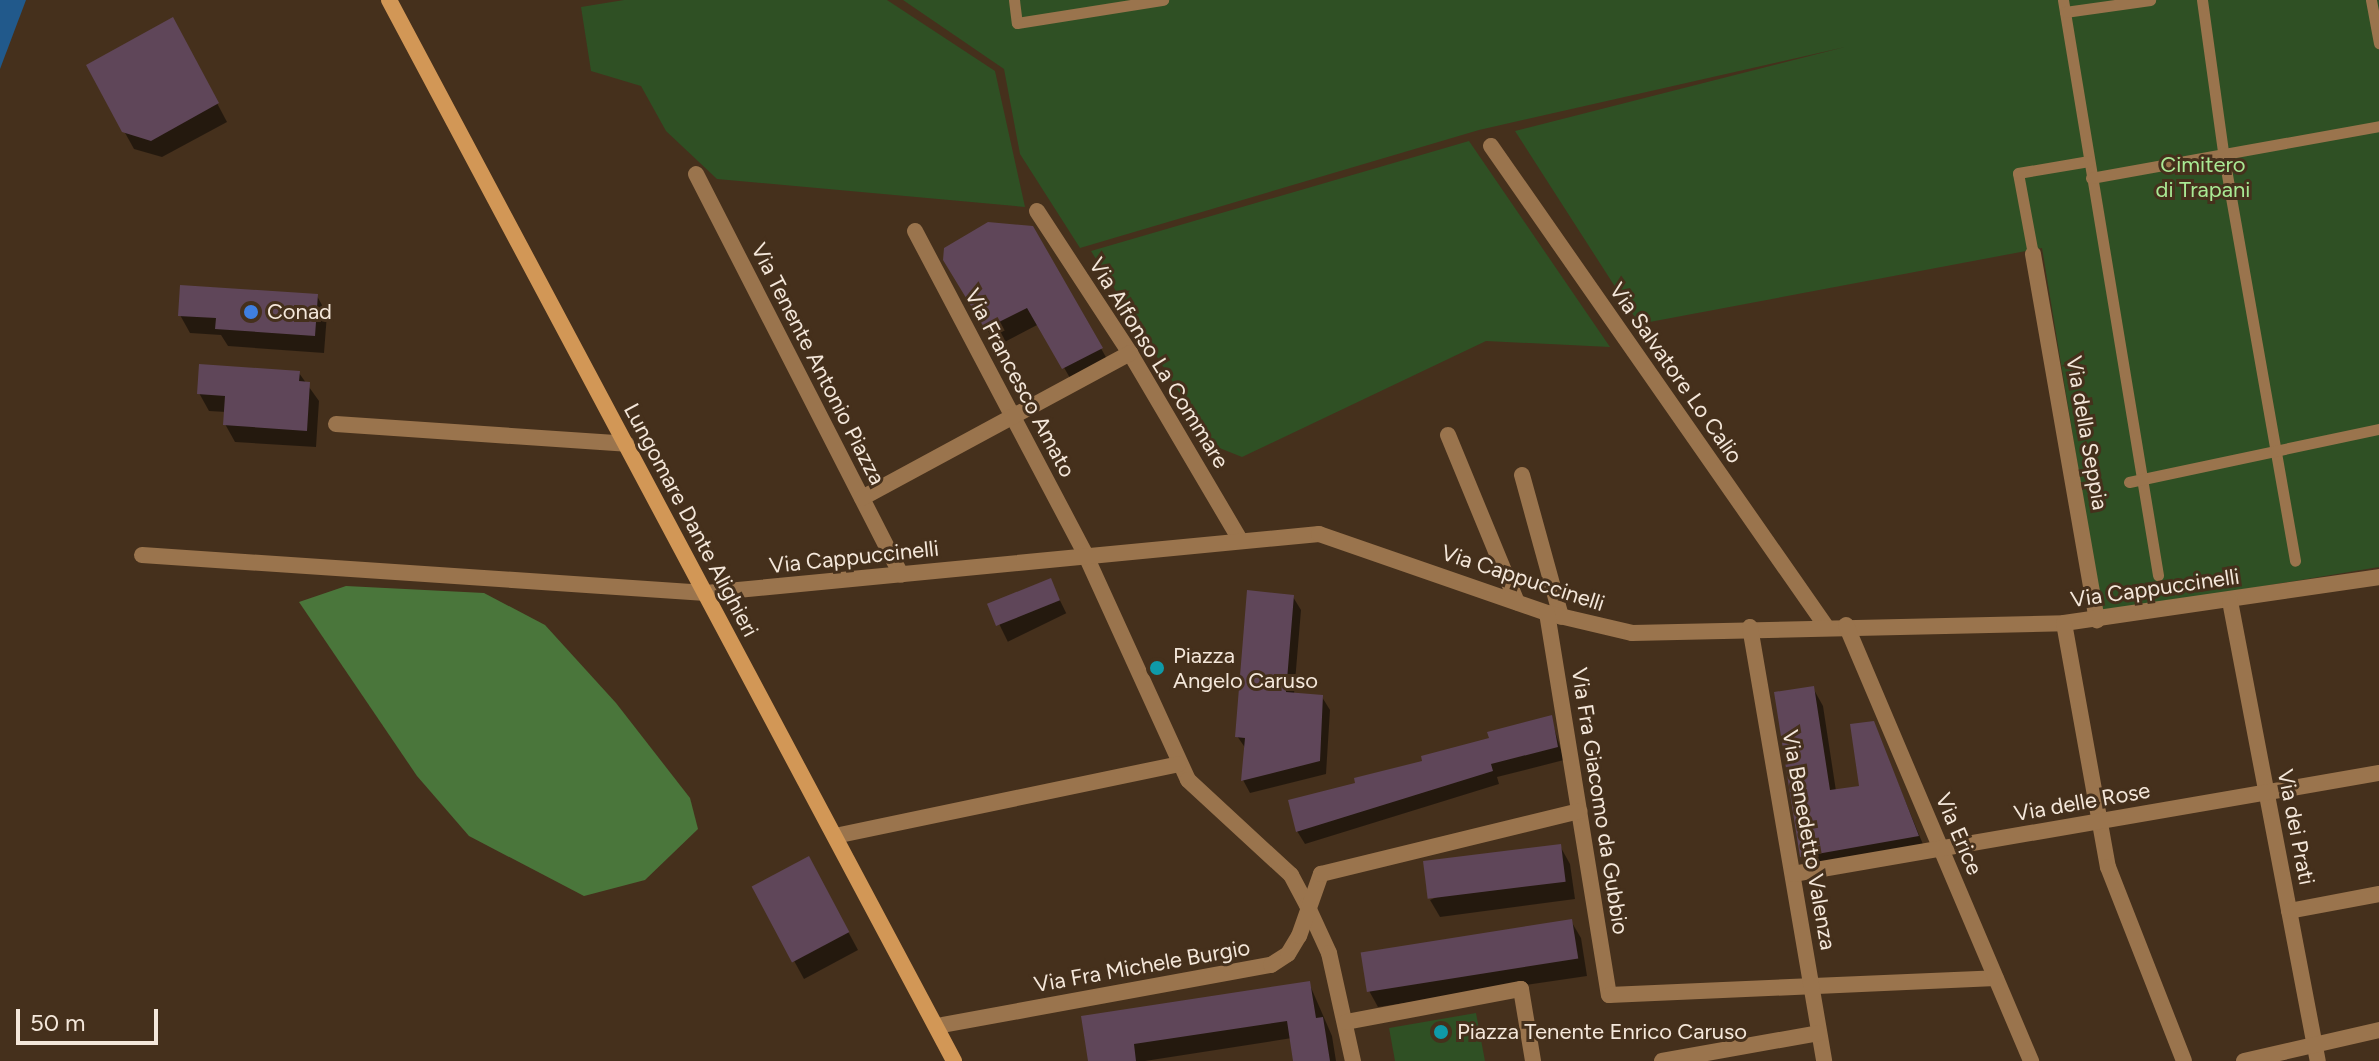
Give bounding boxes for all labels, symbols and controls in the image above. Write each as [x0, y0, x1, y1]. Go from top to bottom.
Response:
park label: Cimitero di Trapani [2156, 151, 2250, 202]
street label: Via Tenente Antonio Piazza [745, 239, 891, 489]
street label: Via Alfonso La Commare [1083, 253, 1235, 473]
street label: Via Salvatore Lo Calio [1604, 278, 1748, 468]
street label: Via Francesco Amato [959, 284, 1081, 482]
place label: Conad [267, 299, 332, 325]
marker: Conad [242, 303, 260, 321]
street label: Via della Seppia [2060, 354, 2114, 512]
street label: Lungomare Dante Alighieri [618, 399, 764, 641]
street label: Via Cappuccinelli [768, 535, 940, 579]
street label: Via Cappuccinelli [1438, 539, 1608, 617]
street label: Via Cappuccinelli [2069, 563, 2241, 613]
place label: Piazza Angelo Caruso [1173, 642, 1318, 694]
marker: Piazza Angelo Caruso [1148, 659, 1166, 677]
street label: Via Fra Giacomo da Gubbio [1566, 666, 1634, 936]
street label: Via Benedetto Valenza [1777, 728, 1841, 952]
street label: Via dei Prati [2272, 767, 2320, 887]
street label: Via delle Rose [2012, 777, 2152, 827]
street label: Via Erice [1930, 789, 1988, 879]
street label: Via Fra Michele Burgio [1032, 934, 1252, 998]
scale bar [20, 993, 162, 1043]
text: 50 m [30, 1008, 86, 1037]
place label: Piazza Tenente Enrico Caruso [1457, 1019, 1747, 1045]
marker: Piazza Tenente Enrico Caruso [1432, 1023, 1450, 1041]

